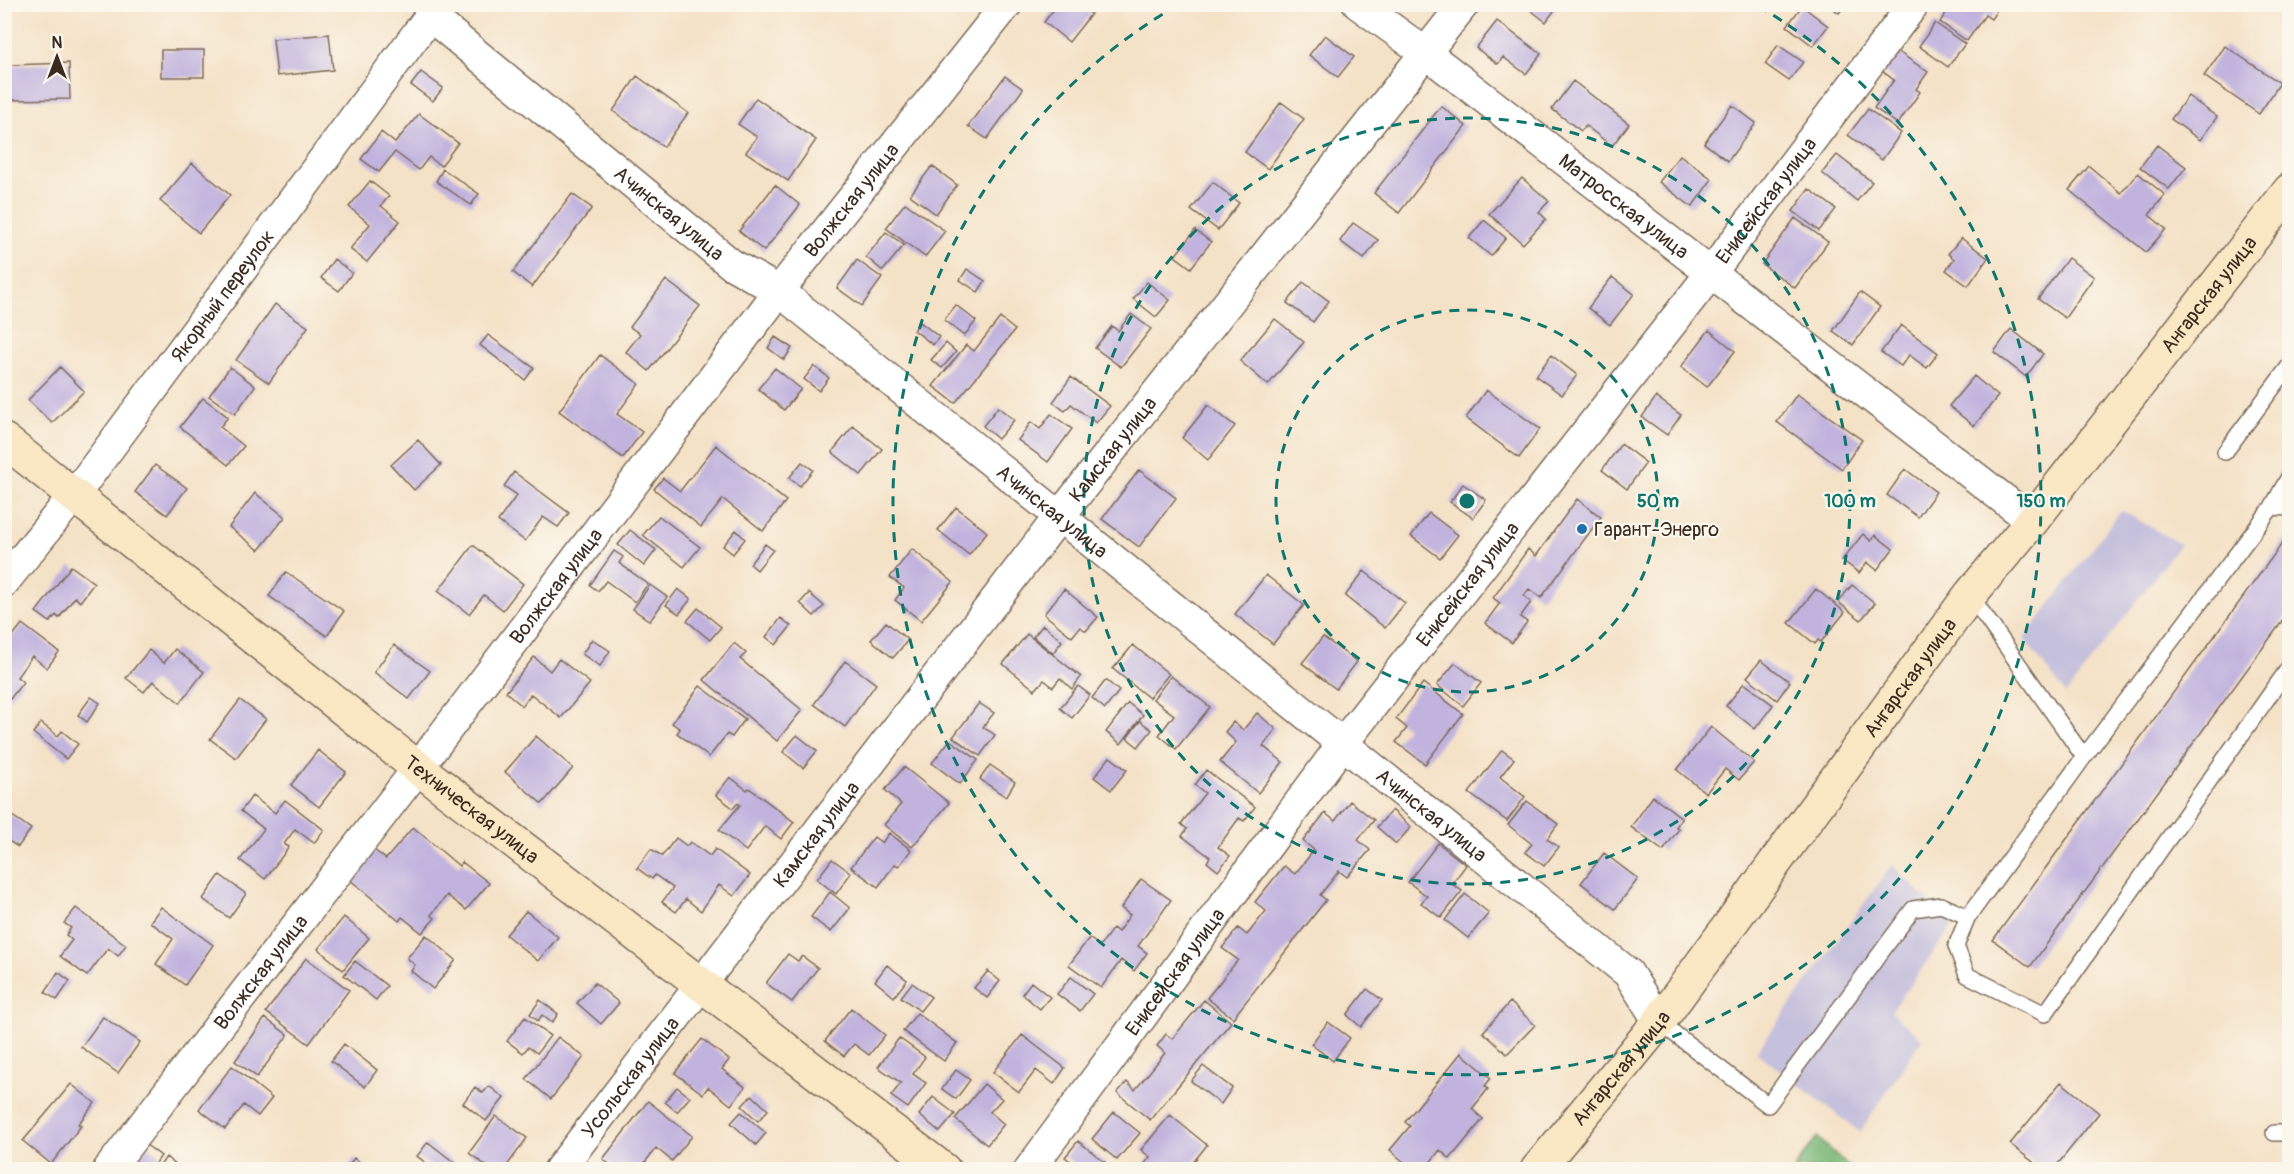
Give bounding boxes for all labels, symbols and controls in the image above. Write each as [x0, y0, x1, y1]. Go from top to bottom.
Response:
north arrow [27, 27, 87, 87]
text: N [52, 33, 63, 53]
street label: Енисейская улица [1710, 132, 1822, 269]
street label: Волжская улица [799, 138, 905, 262]
street label: Матросская улица [1554, 148, 1694, 264]
street label: Ачинская улица [609, 161, 729, 266]
street label: Якорный переулок [165, 225, 280, 367]
street label: Ангарская улица [2156, 231, 2263, 358]
street label: Камская улица [1064, 392, 1162, 507]
street label: Ачинская улица [991, 460, 1113, 564]
text: 50 m [1637, 490, 1679, 513]
text: 100 m [1824, 490, 1876, 513]
text: 150 m [2017, 490, 2066, 513]
centre of rings [1457, 491, 1477, 511]
street label: Енисейская улица [1411, 517, 1525, 652]
place label: Гарант-Энерго [1594, 517, 1719, 542]
marker: Гарант-Энерго [1575, 522, 1589, 536]
street label: Волжская улица [504, 523, 608, 649]
street label: Ангарская улица [1858, 613, 1962, 743]
street label: Техническая улица [399, 750, 544, 869]
street label: Ачинская улица [1371, 763, 1492, 867]
street label: Камская улица [768, 776, 865, 893]
street label: Енисейская улица [1120, 903, 1230, 1041]
street label: Волжская улица [209, 910, 313, 1035]
street label: Ангарская улица [1567, 1006, 1676, 1131]
street label: Усольская улица [576, 1012, 685, 1143]

